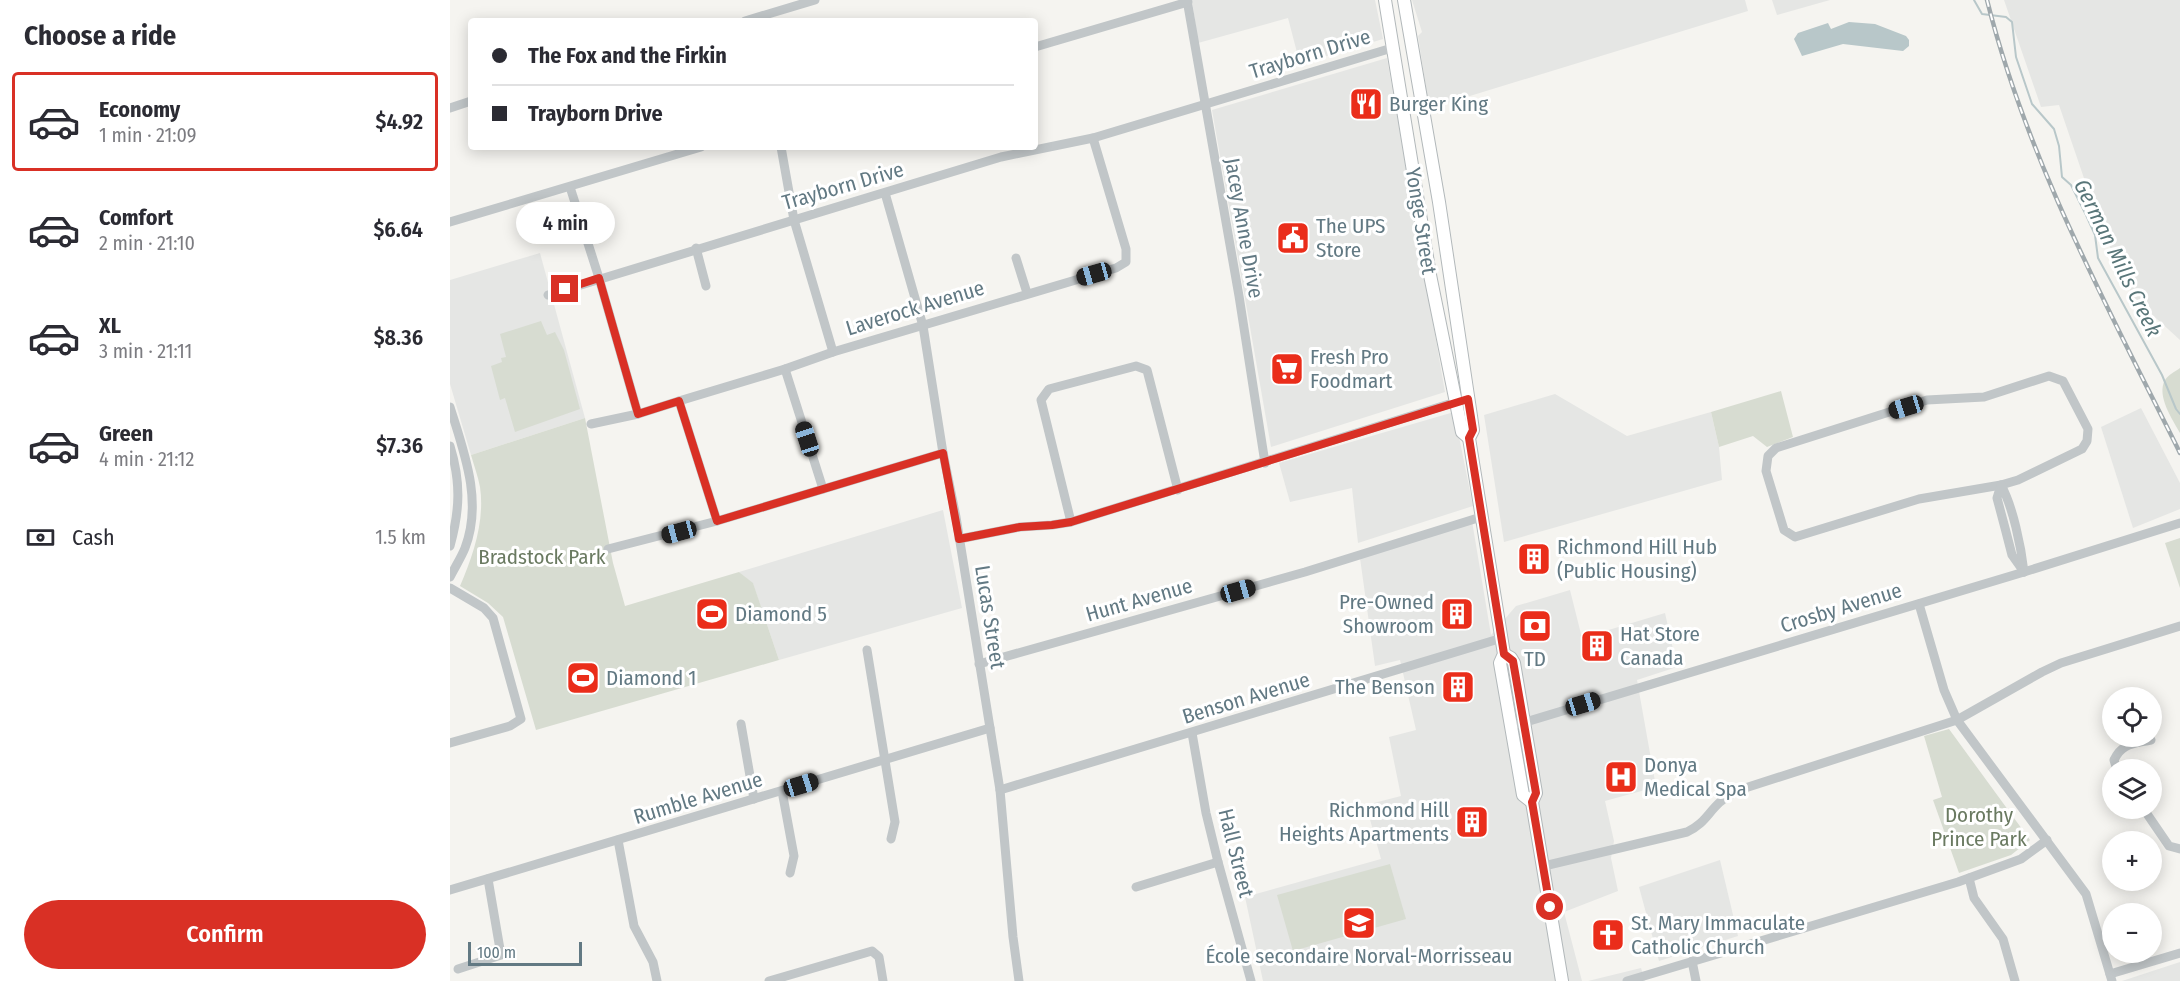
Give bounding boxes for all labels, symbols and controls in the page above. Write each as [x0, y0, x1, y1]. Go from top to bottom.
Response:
text: Choose a ride [24, 20, 176, 52]
street label: Trayborn Drive [1246, 23, 1374, 85]
text: The Fox and the Firkin [528, 42, 727, 69]
restaurant icon: Burger King [1348, 86, 1384, 122]
place label: Burger King [1389, 91, 1488, 117]
icon: car [27, 95, 81, 149]
text: Economy [99, 96, 180, 123]
text: Trayborn Drive [528, 100, 663, 127]
text: $4.92 [376, 108, 423, 135]
text: 1 min · 21:09 [99, 123, 197, 147]
street label: Trayborn Drive [779, 156, 907, 216]
street label: Jacey Anne Drive [1219, 156, 1269, 300]
street label: Yonge Street [1400, 166, 1442, 276]
water label: German Mills Creek [2068, 175, 2168, 341]
callout: 4 min [516, 202, 614, 244]
icon: car [27, 203, 81, 257]
text: Comfort [99, 204, 173, 231]
text: 4 min [543, 211, 588, 235]
place label: The UPS Store [1316, 213, 1385, 263]
text: $6.64 [373, 216, 423, 243]
public building icon: The UPS Store [1275, 220, 1311, 256]
text: 2 min · 21:10 [99, 231, 195, 255]
car [1074, 260, 1114, 288]
route end [551, 275, 578, 302]
street label: Laverock Avenue [843, 275, 987, 341]
icon: car [27, 311, 81, 365]
text: XL [99, 312, 121, 339]
text: $8.36 [374, 324, 423, 351]
text: 3 min · 21:11 [99, 339, 192, 363]
place label: Fresh Pro Foodmart [1310, 344, 1393, 394]
supermarket icon: Fresh Pro Foodmart [1269, 351, 1305, 387]
car [1886, 393, 1926, 421]
icon: car [27, 419, 81, 473]
car [793, 419, 821, 459]
text: Green [99, 420, 153, 447]
text: $7.36 [376, 432, 423, 459]
text: 4 min · 21:12 [99, 447, 194, 471]
car [659, 519, 699, 545]
icon: cash [24, 521, 57, 554]
text: Cash [72, 524, 115, 551]
text: 1.5 km [375, 525, 426, 549]
place label: Richmond Hill Hub (Public Housing) [1557, 534, 1717, 584]
building icon: Richmond Hill Hub (Public Housing) [1516, 541, 1552, 577]
park label: Bradstock Park [478, 544, 606, 570]
street label: Lucas Street [969, 563, 1011, 671]
street label: Hunt Avenue [1083, 572, 1195, 628]
car [1218, 577, 1258, 605]
street label: Crosby Avenue [1777, 577, 1905, 639]
place label: Pre-Owned Showroom [1339, 589, 1434, 639]
sports icon: Diamond 5 [694, 596, 730, 632]
building icon: Pre-Owned Showroom [1439, 596, 1475, 632]
place label: Diamond 5 [735, 601, 827, 627]
bank icon: TD [1517, 608, 1553, 644]
place label: Hat Store Canada [1620, 621, 1700, 671]
building icon: Hat Store Canada [1579, 628, 1615, 664]
place label: TD [1524, 646, 1546, 672]
sports icon: Diamond 1 [565, 660, 601, 696]
place label: Diamond 1 [606, 665, 696, 691]
street label: Benson Avenue [1179, 666, 1313, 730]
building icon: The Benson [1440, 669, 1476, 705]
place label: The Benson [1335, 674, 1435, 700]
map controls [2102, 687, 2162, 963]
button: locate [2102, 687, 2162, 747]
car [1563, 690, 1603, 718]
place label: Donya Medical Spa [1644, 752, 1747, 802]
hospital icon: Donya Medical Spa [1603, 759, 1639, 795]
button: layers [2102, 759, 2162, 819]
street label: Rumble Avenue [630, 766, 766, 830]
car [781, 771, 821, 799]
place label: Richmond Hill Heights Apartments [1279, 797, 1449, 847]
park label: Dorothy Prince Park [1931, 802, 2027, 852]
building icon: Richmond Hill Heights Apartments [1454, 804, 1490, 840]
street label: Hall Street [1212, 806, 1260, 900]
button: + [2102, 831, 2162, 891]
route start [1536, 893, 1563, 920]
button: Confirm [24, 900, 426, 969]
button: − [2102, 903, 2162, 963]
school or university icon: École secondaire Norval-Morrisseau [1341, 905, 1377, 941]
place label: St. Mary Immaculate Catholic Church [1631, 910, 1805, 960]
church icon: St. Mary Immaculate Catholic Church [1590, 917, 1626, 953]
scale bar [468, 939, 582, 966]
text: 100 m [477, 943, 516, 962]
place label: École secondaire Norval-Morrisseau [1205, 943, 1513, 969]

